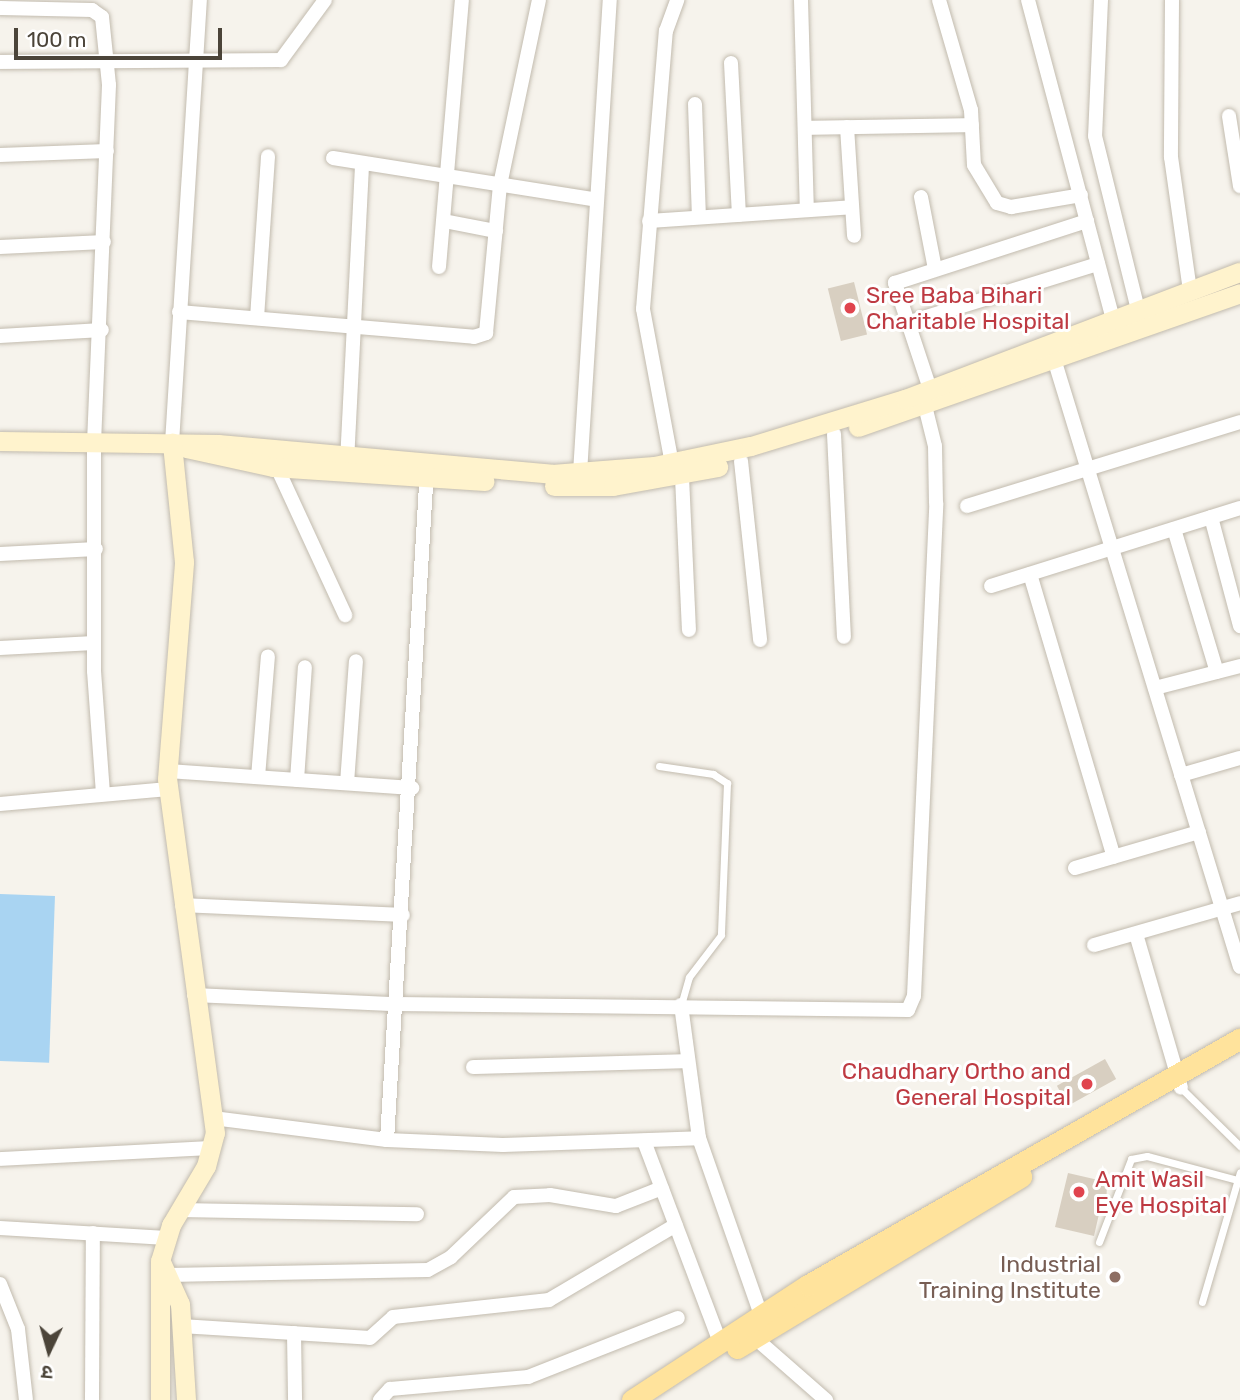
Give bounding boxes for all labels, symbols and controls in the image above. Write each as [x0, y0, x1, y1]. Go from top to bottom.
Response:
scale bar [18, 14, 226, 58]
text: 100 m [27, 27, 86, 52]
place label: Sree Baba Bihari Charitable Hospital [866, 281, 1070, 335]
marker: Sree Baba Bihari Charitable Hospital [840, 298, 860, 318]
place label: Chaudhary Ortho and General Hospital [841, 1057, 1071, 1111]
marker: Chaudhary Ortho and General Hospital [1077, 1074, 1097, 1094]
place label: Amit Wasil Eye Hospital [1095, 1165, 1227, 1219]
marker: Amit Wasil Eye Hospital [1069, 1182, 1089, 1202]
place label: Industrial Training Institute [919, 1250, 1101, 1304]
marker: Industrial Training Institute [1107, 1269, 1123, 1285]
north arrow [14, 1316, 84, 1386]
text: उ [41, 1360, 54, 1384]

